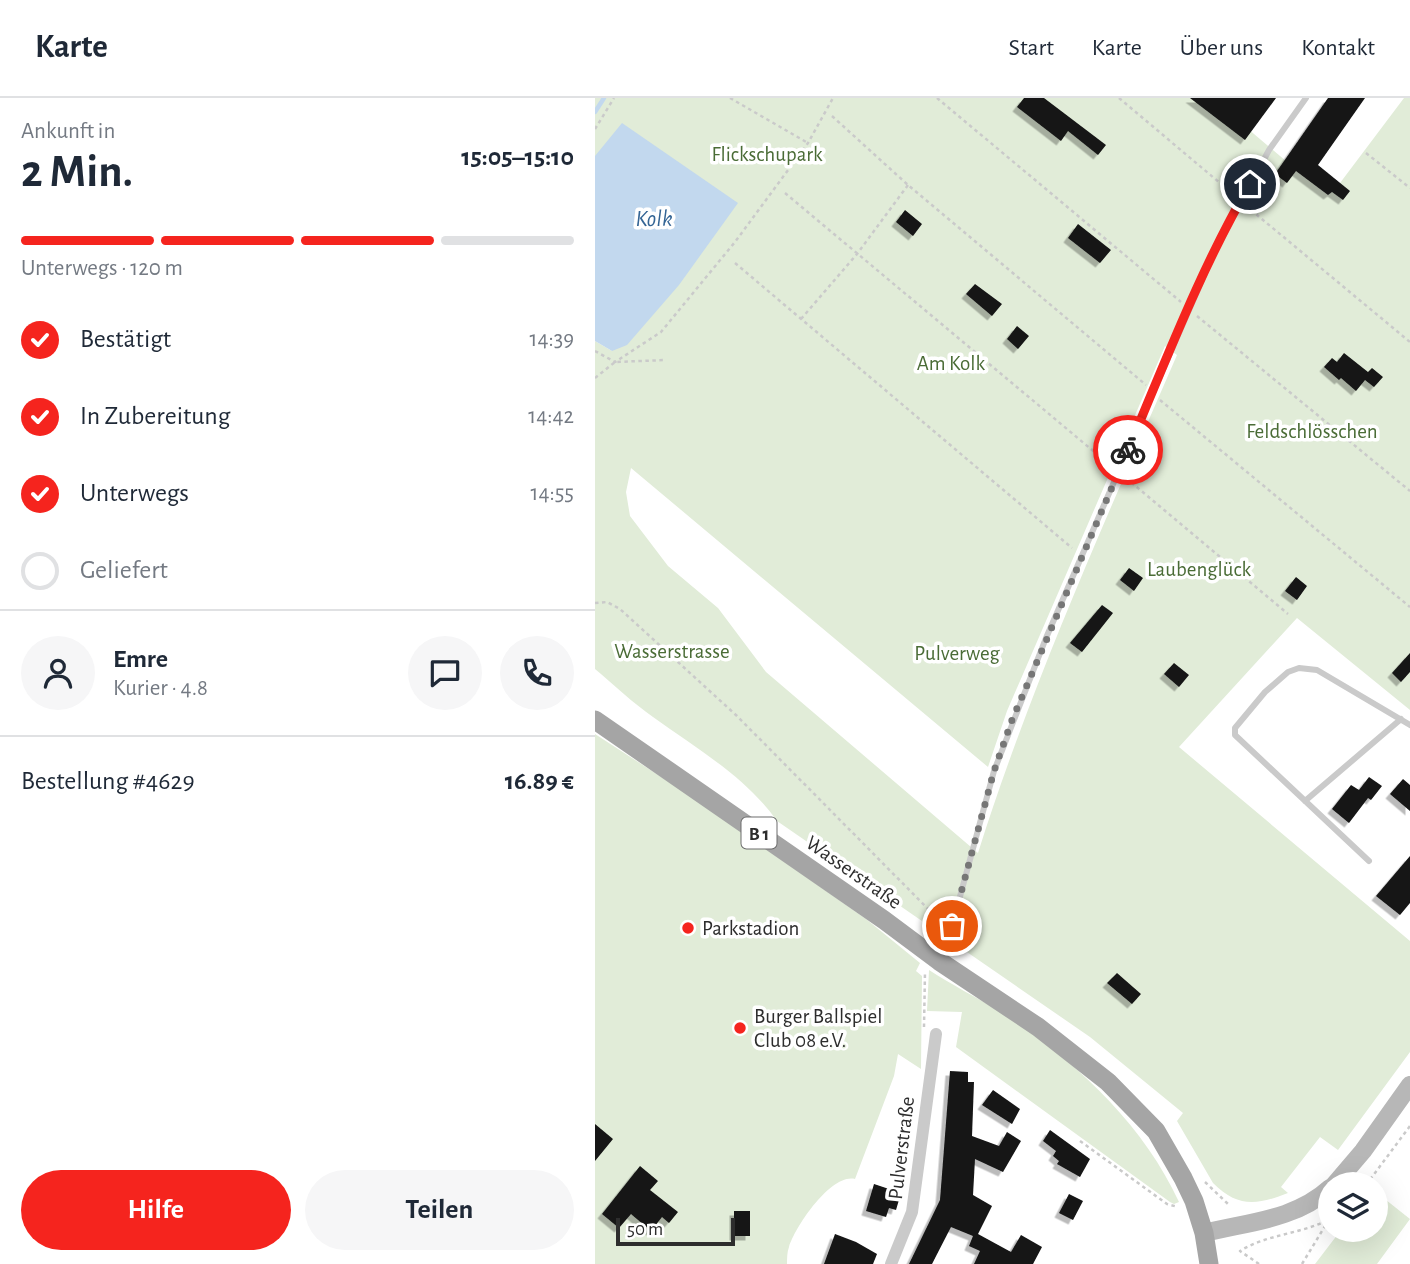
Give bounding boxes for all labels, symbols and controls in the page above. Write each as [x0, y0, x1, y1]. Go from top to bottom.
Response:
text: Karte [35, 31, 108, 64]
text: Start [1009, 36, 1054, 60]
text: Karte [1092, 36, 1142, 60]
text: Über uns [1180, 36, 1263, 60]
text: Kontakt [1301, 36, 1375, 60]
text: Ankunft in [21, 120, 115, 143]
text: 15:05–15:10 [461, 144, 574, 170]
park label: Flickschupark [711, 144, 823, 165]
text: 2 Min. [21, 149, 133, 195]
pin [1220, 154, 1280, 214]
icon: home [1231, 165, 1269, 203]
water label: Kolk [635, 208, 673, 231]
text: Unterwegs · 120 m [21, 257, 183, 280]
icon: check [21, 321, 59, 359]
text: Bestätigt [80, 326, 171, 352]
text: 14:39 [529, 328, 574, 351]
park label: Am Kolk [917, 353, 986, 374]
icon: check [21, 398, 59, 436]
text: In Zubereitung [80, 403, 230, 429]
text: 14:42 [528, 405, 574, 428]
courier [1093, 415, 1163, 485]
park label: Feldschlösschen [1246, 421, 1378, 442]
icon: bike [1109, 431, 1147, 469]
icon: check [21, 475, 59, 513]
text: Unterwegs [80, 480, 189, 506]
text: 14:55 [531, 482, 574, 505]
text: Geliefert [80, 557, 168, 583]
park label: Laubenglück [1147, 559, 1252, 580]
button: person [21, 636, 95, 710]
button: chat [408, 636, 482, 710]
button: phone [500, 636, 574, 710]
park label: Wasserstrasse [614, 641, 730, 662]
park label: Pulverweg [914, 643, 1000, 664]
text: Emre [113, 646, 168, 672]
text: Kurier · 4.8 [113, 677, 208, 700]
text: Bestellung #4629 [21, 768, 195, 794]
text: 16.89 € [505, 768, 574, 794]
road number: B 1 [741, 818, 777, 848]
street label: Wasserstraße [802, 832, 905, 913]
pin [922, 896, 982, 956]
icon: bag [933, 907, 971, 945]
place label: Parkstadion [702, 918, 799, 939]
marker: Parkstadion [680, 920, 696, 936]
place label: Burger Ballspiel Club 08 e.V. [754, 1006, 882, 1051]
marker: Burger Ballspiel Club 08 e.V. [732, 1020, 748, 1036]
street label: Pulverstraße [885, 1095, 918, 1201]
button: Hilfe [21, 1170, 291, 1250]
button: Teilen [305, 1170, 574, 1250]
map controls [1318, 1172, 1388, 1242]
button: layers [1318, 1172, 1388, 1242]
scale bar [616, 1215, 735, 1247]
text: 50 m [627, 1220, 663, 1239]

